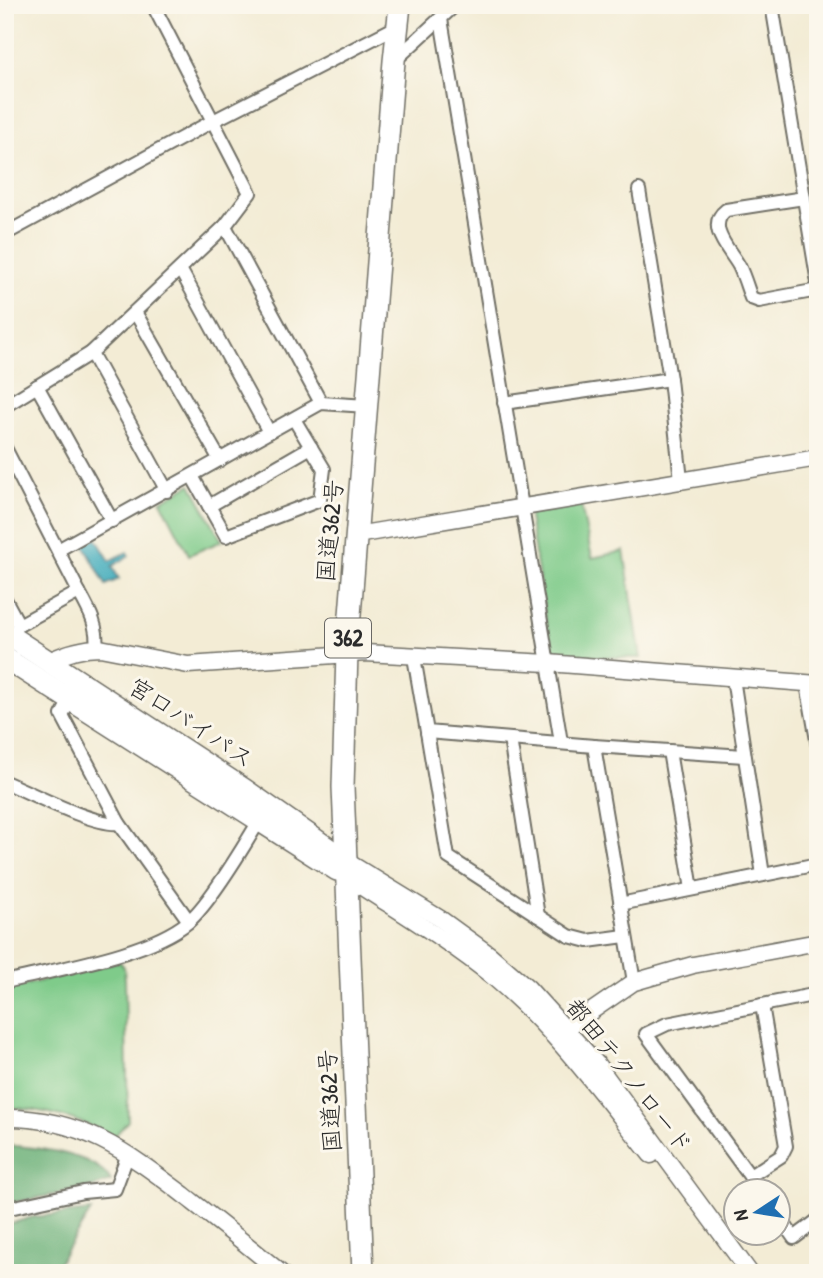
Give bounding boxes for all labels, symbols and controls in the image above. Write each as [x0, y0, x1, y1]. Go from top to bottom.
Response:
street label: 国道362号 [309, 478, 349, 584]
road number: 362 [325, 618, 371, 658]
street label: 宮口バイパス [123, 670, 260, 775]
street label: 都田テクノロード [559, 991, 700, 1160]
street label: 国道362号 [310, 1049, 348, 1154]
north arrow [722, 1176, 792, 1246]
text: N [727, 1208, 754, 1223]

